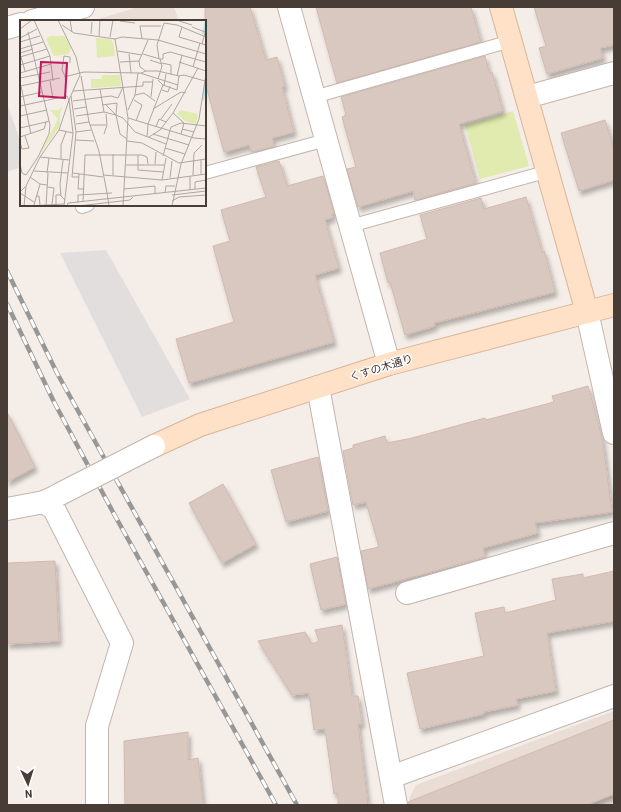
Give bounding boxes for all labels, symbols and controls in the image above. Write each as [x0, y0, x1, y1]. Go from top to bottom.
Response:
inset map [20, 20, 206, 206]
street label: くすの木通り [348, 351, 414, 383]
north arrow [8, 764, 48, 804]
text: N [25, 788, 33, 801]

